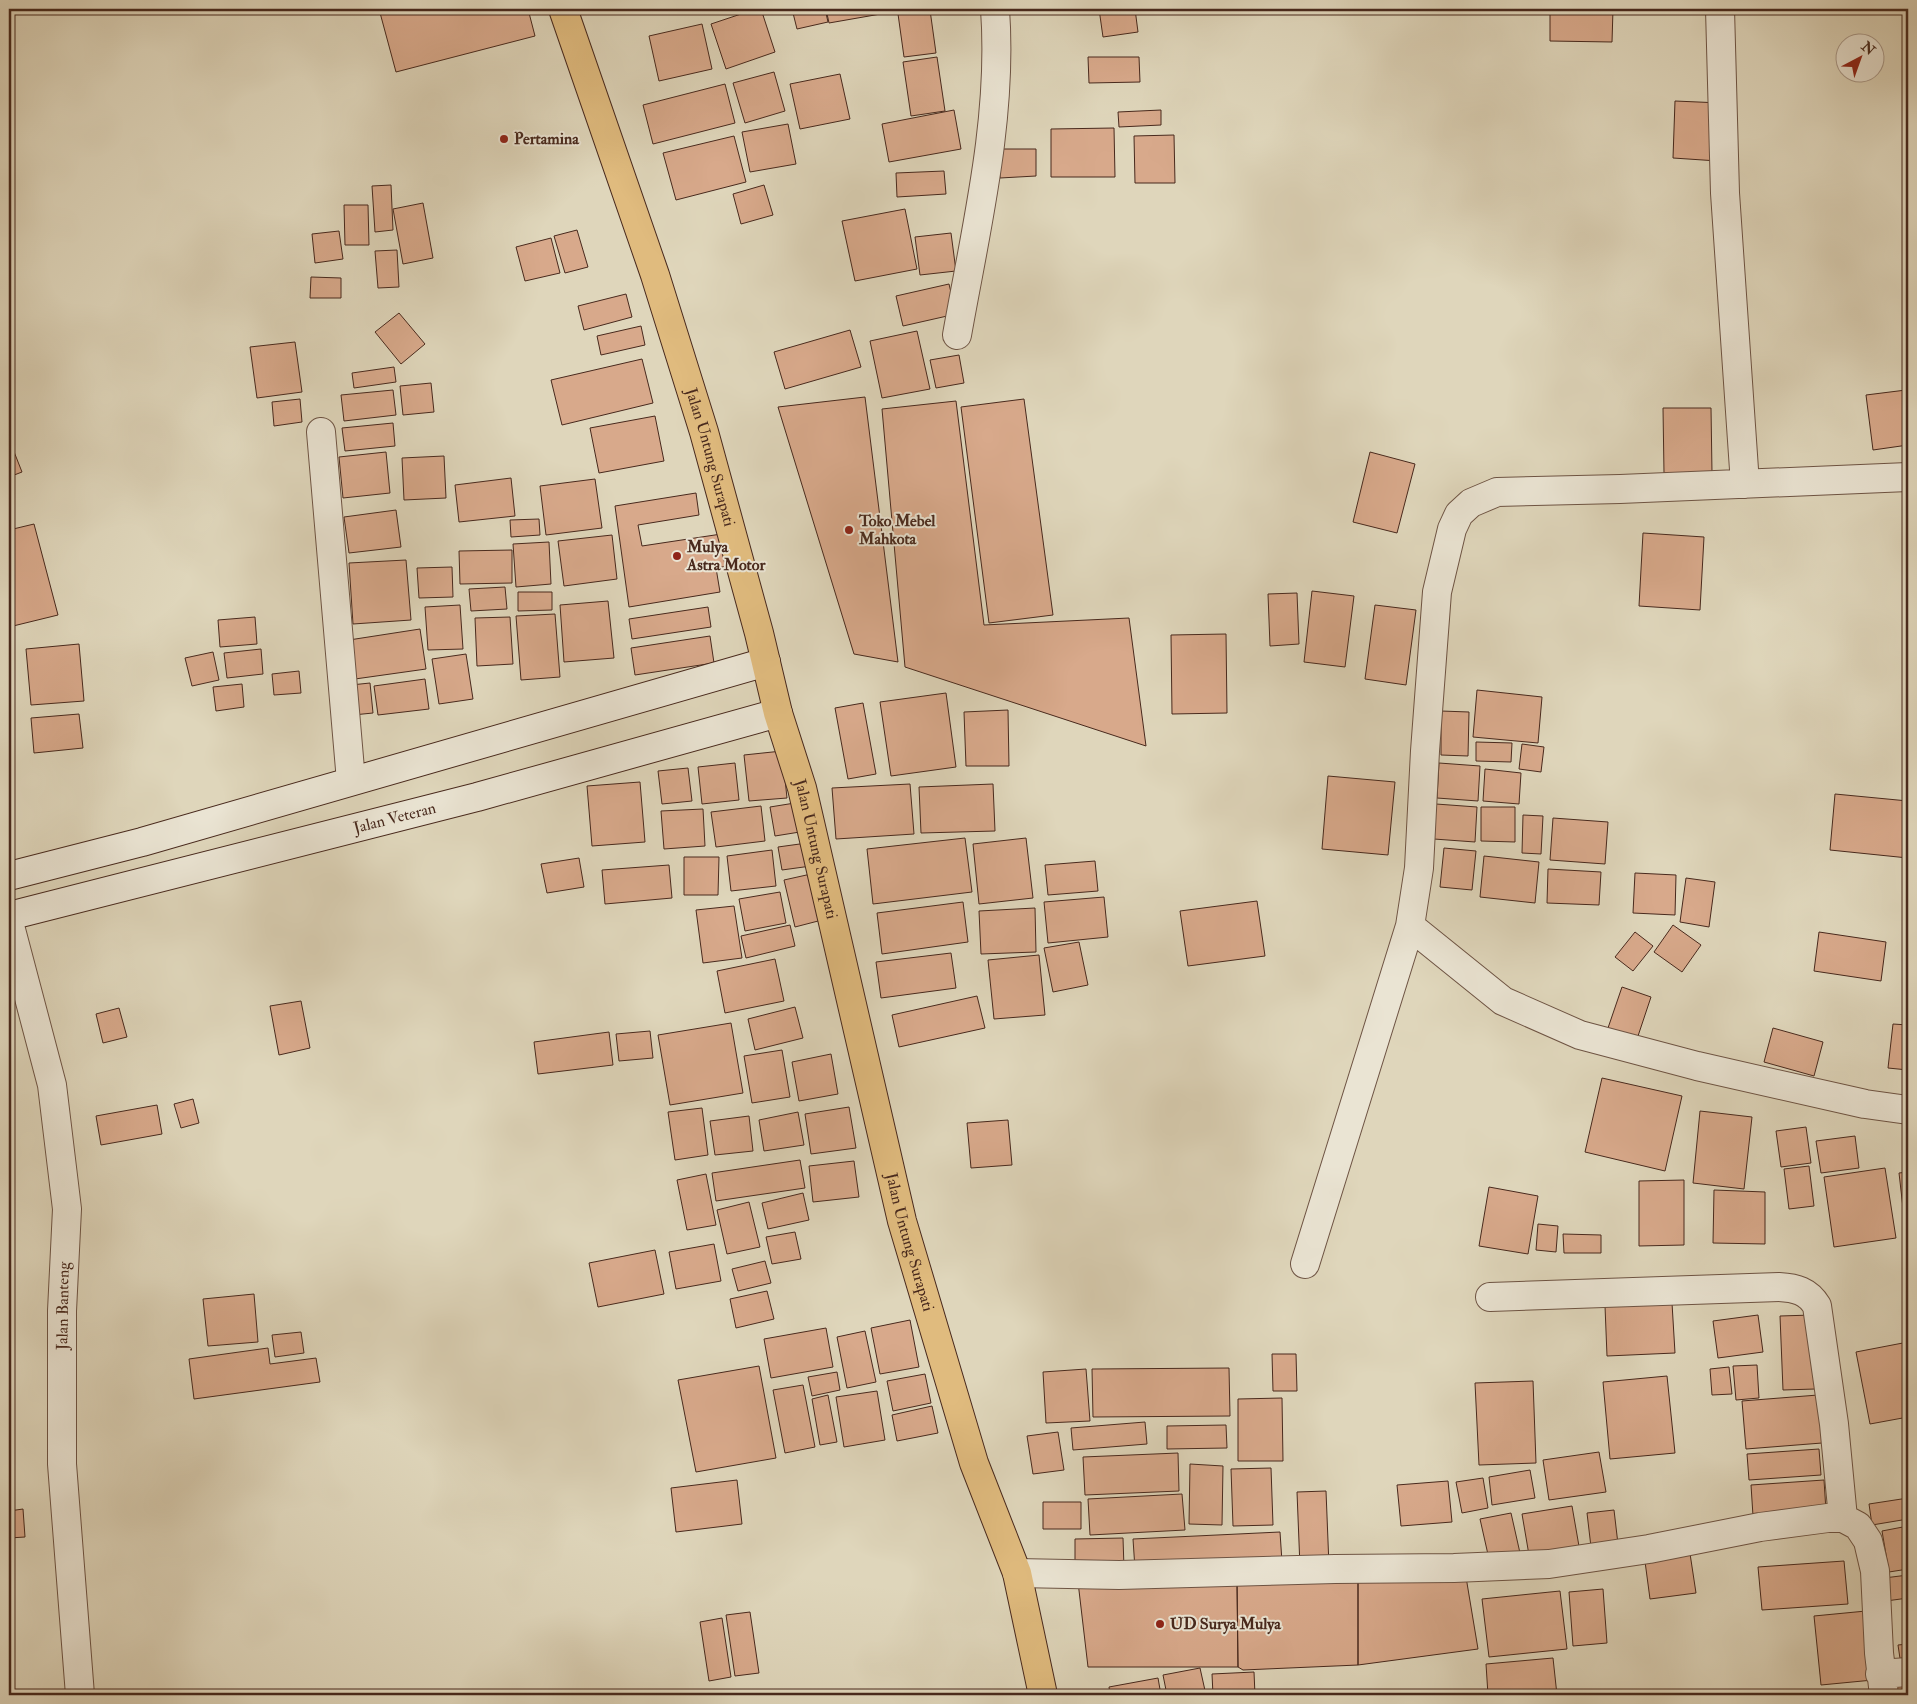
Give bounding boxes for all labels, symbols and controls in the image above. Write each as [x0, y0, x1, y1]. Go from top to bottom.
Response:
north arrow [1834, 32, 1884, 82]
text: N [1857, 37, 1879, 59]
place label: Pertamina [514, 129, 579, 149]
marker: Pertamina [498, 133, 510, 145]
street label: Jalan Untung Surapati [680, 385, 739, 529]
place label: Toko Mebel Mahkota [858, 511, 936, 549]
marker: Toko Mebel Mahkota [843, 524, 855, 536]
place label: Mulya Astra Motor [686, 537, 766, 575]
marker: Mulya Astra Motor [671, 550, 683, 562]
street label: Jalan Untung Surapati [789, 776, 842, 921]
street label: Jalan Veteran [350, 798, 438, 839]
street label: Jalan Untung Surapati [880, 1170, 938, 1314]
street label: Jalan Banteng [52, 1261, 75, 1351]
place label: UD Surya Mulya [1170, 1614, 1281, 1635]
marker: UD Surya Mulya [1154, 1618, 1166, 1630]

